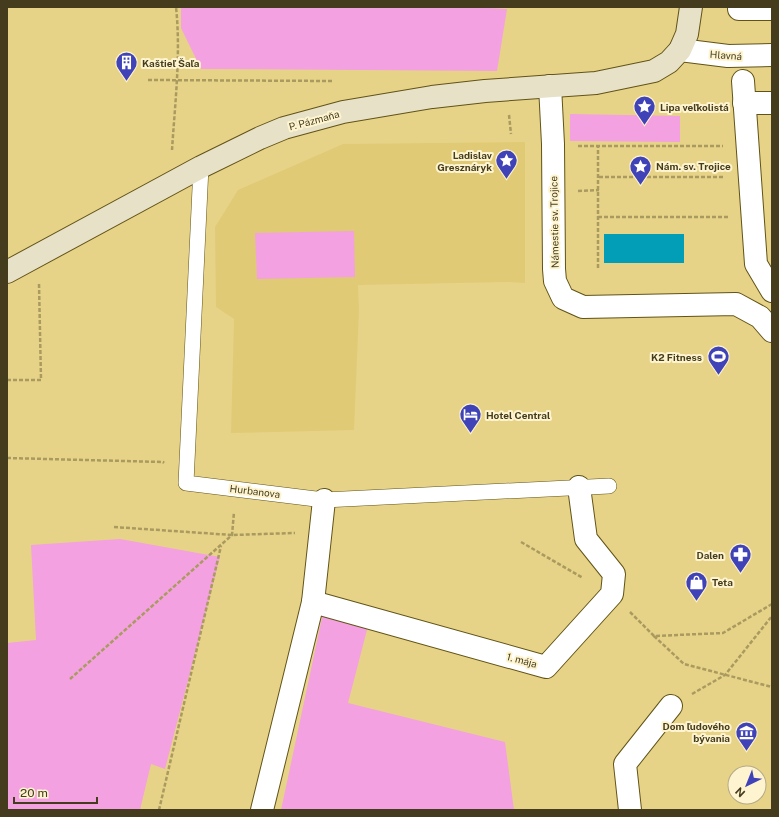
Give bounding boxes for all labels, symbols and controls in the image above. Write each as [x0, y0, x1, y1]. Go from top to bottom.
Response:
street label: Hlavná [709, 48, 743, 62]
building icon: Kaštieľ Šaľa [114, 50, 140, 83]
place label: Kaštieľ Šaľa [142, 57, 200, 69]
place icon: Lipa veľkolistá [631, 94, 657, 127]
place label: Lipa veľkolistá [660, 101, 729, 113]
street label: P. Pázmaňa [287, 107, 341, 133]
place icon: Ladislav Gresznáryk [494, 148, 520, 181]
place label: Ladislav Gresznáryk [437, 149, 493, 173]
place icon: Nám. sv. Trojice [627, 153, 653, 186]
place label: Nám. sv. Trojice [656, 160, 731, 172]
street label: Námestie sv. Trojice [547, 175, 561, 268]
sports icon: K2 Fitness [705, 344, 731, 377]
place label: K2 Fitness [651, 351, 702, 363]
hotel icon: Hotel Central [458, 402, 484, 435]
place label: Hotel Central [486, 409, 550, 421]
street label: Hurbanova [229, 482, 281, 500]
pharmacy icon: Dalen [727, 542, 753, 575]
place label: Dalen [696, 549, 724, 561]
shop icon: Teta [683, 569, 709, 602]
place label: Teta [712, 576, 733, 588]
street label: 1. mája [505, 650, 539, 670]
museum icon: Dom ľudového bývania [733, 719, 759, 752]
place label: Dom ľudového bývania [662, 720, 730, 744]
north arrow [727, 765, 767, 805]
scale bar [14, 779, 97, 805]
text: N [733, 785, 747, 800]
text: 20 m [20, 786, 48, 800]

